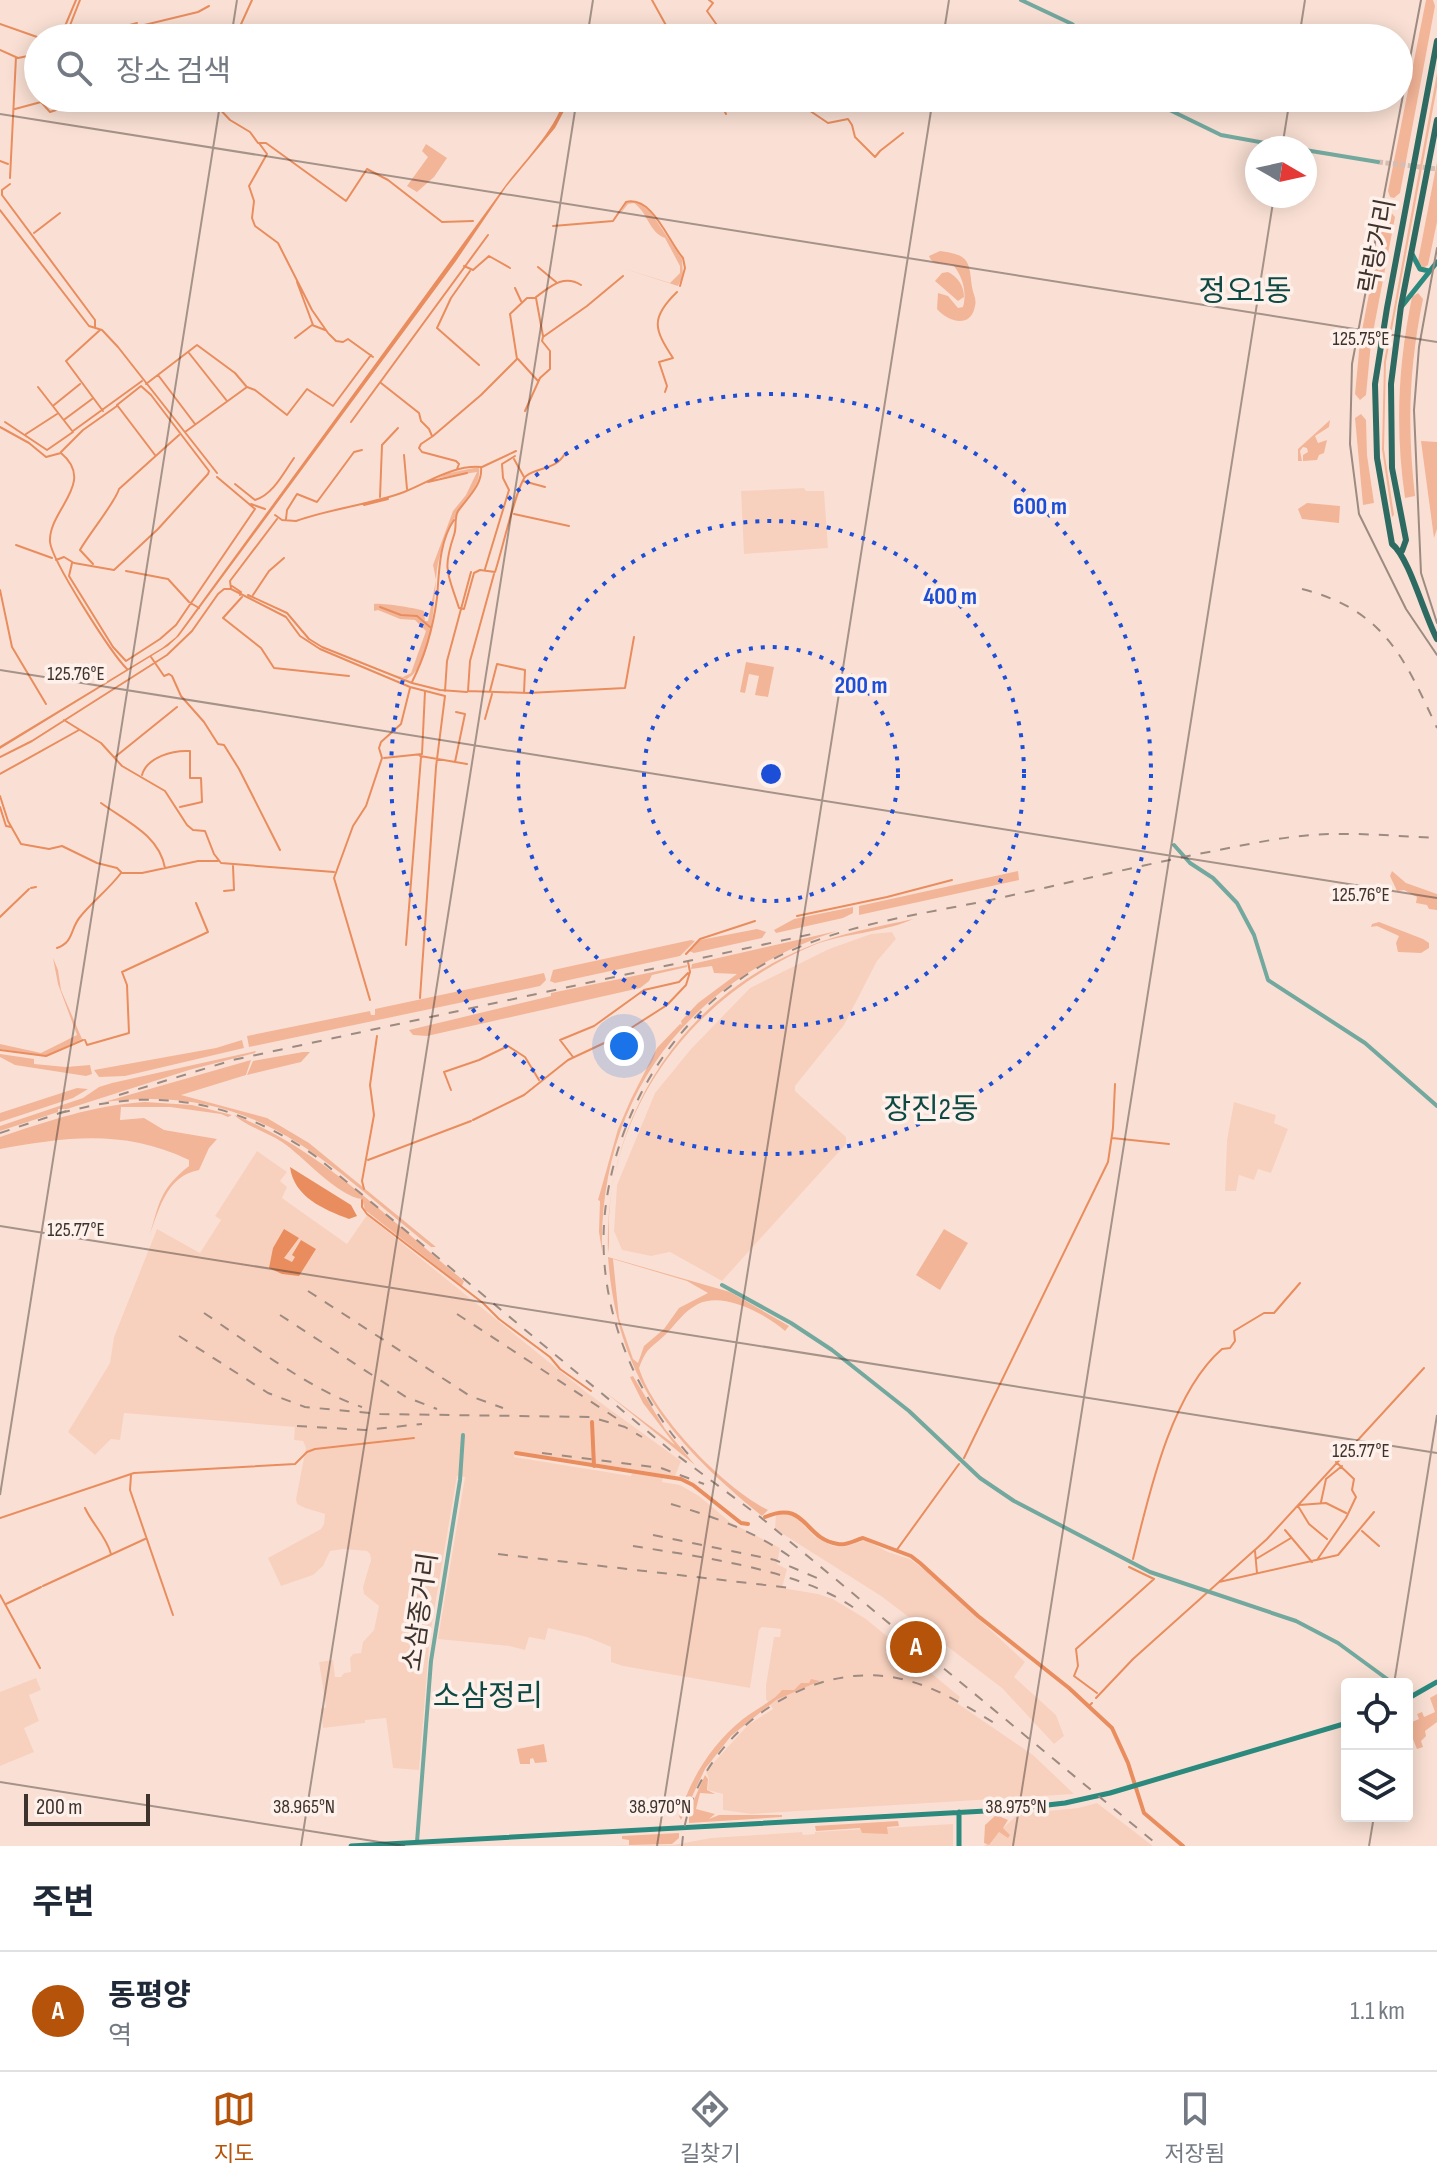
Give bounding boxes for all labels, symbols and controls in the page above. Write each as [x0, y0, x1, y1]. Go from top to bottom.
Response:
search box [24, 24, 1413, 112]
icon: search [52, 46, 96, 90]
text: 장소 검색 [116, 54, 231, 90]
north arrow [1245, 136, 1317, 208]
street label: 락랑거리 [1354, 196, 1402, 296]
district label: 정오1동 [1198, 274, 1292, 310]
text: 125.75°E [1333, 327, 1389, 351]
text: 600 m [1013, 492, 1067, 521]
text: 400 m [923, 582, 977, 611]
text: 125.76°E [47, 662, 105, 686]
text: 200 m [834, 671, 888, 700]
centre of rings [757, 760, 785, 788]
text: 125.76°E [1332, 883, 1390, 907]
your location [604, 1026, 644, 1066]
district label: 장진2동 [883, 1092, 979, 1128]
text: 125.77°E [47, 1218, 105, 1242]
text: 125.77°E [1332, 1439, 1390, 1463]
street label: 소삼종거리 [397, 1551, 445, 1673]
pin: A [890, 1617, 942, 1677]
map controls [1341, 1678, 1413, 1822]
button: locate [1341, 1678, 1413, 1750]
district label: 소삼정리 [433, 1679, 543, 1715]
button: layers [1341, 1750, 1413, 1822]
scale bar [24, 1790, 150, 1826]
text: 200 m [36, 1794, 82, 1821]
text: 38.965°N [273, 1795, 335, 1819]
text: 38.970°N [629, 1795, 691, 1819]
text: 38.975°N [985, 1795, 1047, 1819]
text: 주변 [32, 1882, 95, 1923]
text: 동평양 [108, 1978, 191, 2014]
text: A [52, 1996, 64, 2027]
text: 1.1 km [1350, 1996, 1405, 2027]
text: 역 [108, 2021, 132, 2052]
tab: 지도 [212, 2087, 256, 2168]
tab: 길찾기 [680, 2087, 741, 2168]
tab: 저장됨 [1164, 2087, 1225, 2168]

